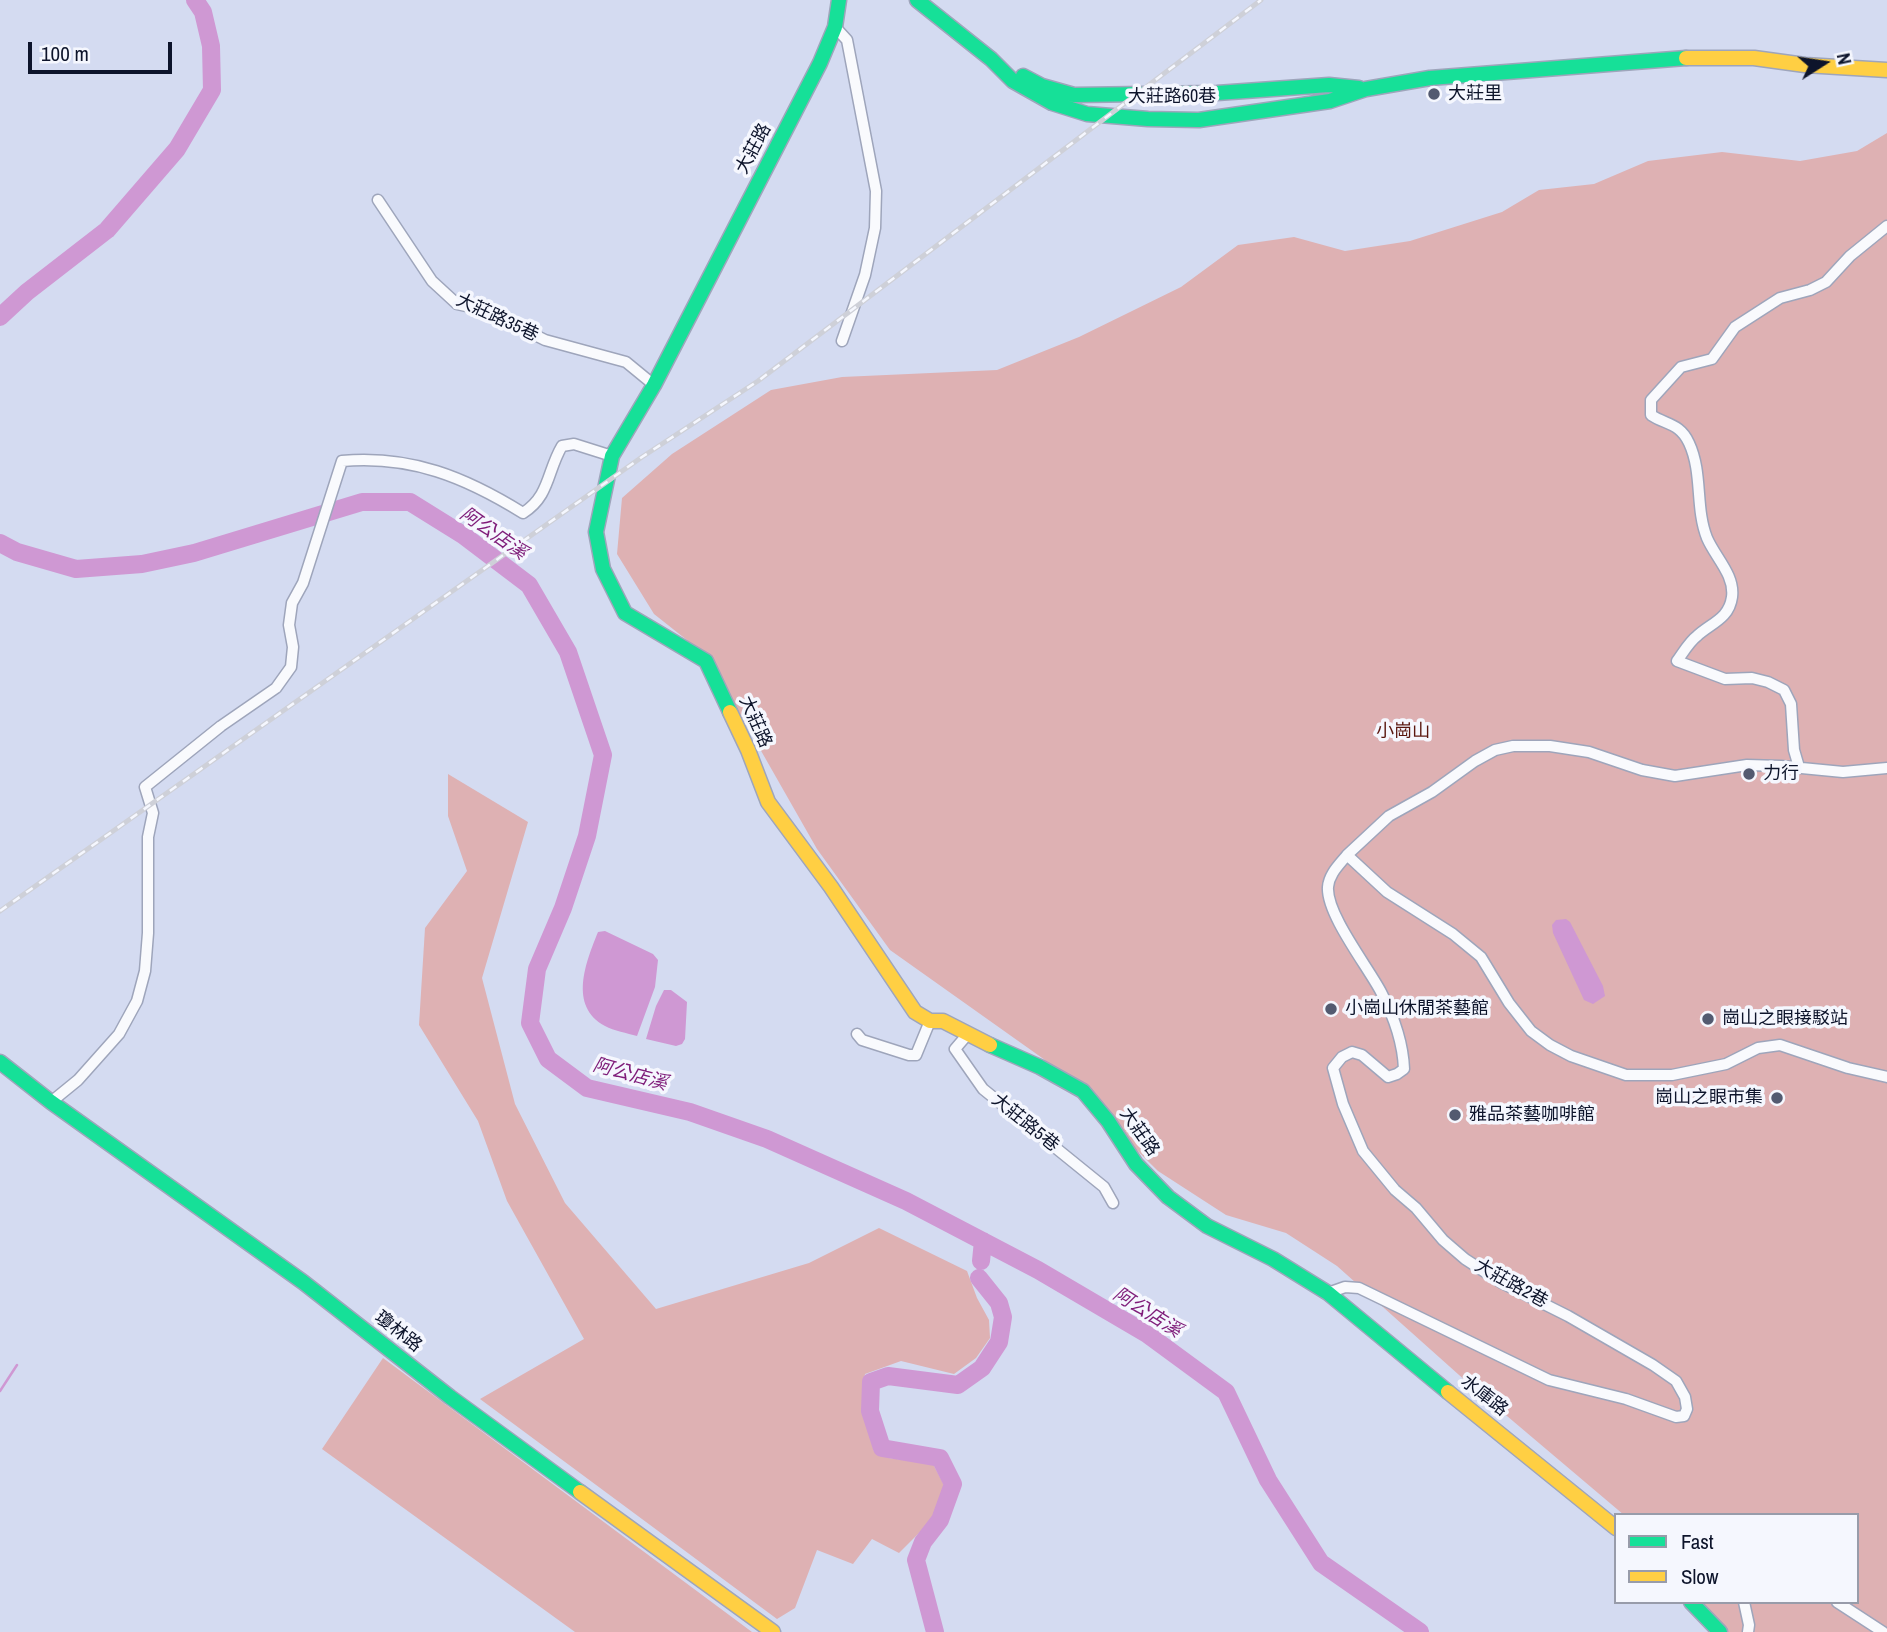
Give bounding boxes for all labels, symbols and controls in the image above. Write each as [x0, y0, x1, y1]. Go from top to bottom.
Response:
scale bar [32, 28, 175, 72]
north arrow [1789, 28, 1859, 98]
text: 100 m [41, 39, 89, 68]
text: N [1831, 50, 1858, 67]
place label: 大莊里 [1448, 83, 1502, 105]
street label: 大莊路60巷 [1128, 86, 1216, 108]
marker: 大莊里 [1426, 86, 1442, 102]
street label: 大莊路 [732, 120, 776, 178]
street label: 大莊路35巷 [452, 290, 542, 346]
water label: 阿公店溪 [455, 503, 531, 565]
street label: 大莊路 [734, 693, 776, 751]
park label: 小崗山 [1376, 721, 1430, 743]
place label: 力行 [1763, 763, 1799, 785]
marker: 力行 [1741, 766, 1757, 782]
place label: 小崗山休閒茶藝館 [1345, 998, 1489, 1020]
marker: 小崗山休閒茶藝館 [1323, 1001, 1339, 1017]
place label: 崗山之眼接駁站 [1722, 1008, 1848, 1030]
marker: 崗山之眼接駁站 [1700, 1011, 1716, 1027]
water label: 阿公店溪 [590, 1054, 670, 1096]
place label: 崗山之眼市集 [1655, 1087, 1763, 1109]
street label: 大莊路5巷 [987, 1089, 1063, 1157]
marker: 崗山之眼市集 [1769, 1090, 1785, 1106]
street label: 大莊路 [1115, 1104, 1163, 1160]
place label: 雅品茶藝咖啡館 [1469, 1104, 1595, 1126]
marker: 雅品茶藝咖啡館 [1447, 1107, 1463, 1123]
street label: 大莊路2巷 [1471, 1255, 1551, 1313]
water label: 阿公店溪 [1109, 1283, 1185, 1343]
street label: 瓊林路 [370, 1307, 426, 1357]
street label: 水庫路 [1456, 1371, 1512, 1421]
legend [1614, 1513, 1859, 1604]
text: Fast [1681, 1527, 1714, 1556]
text: Slow [1681, 1562, 1718, 1591]

